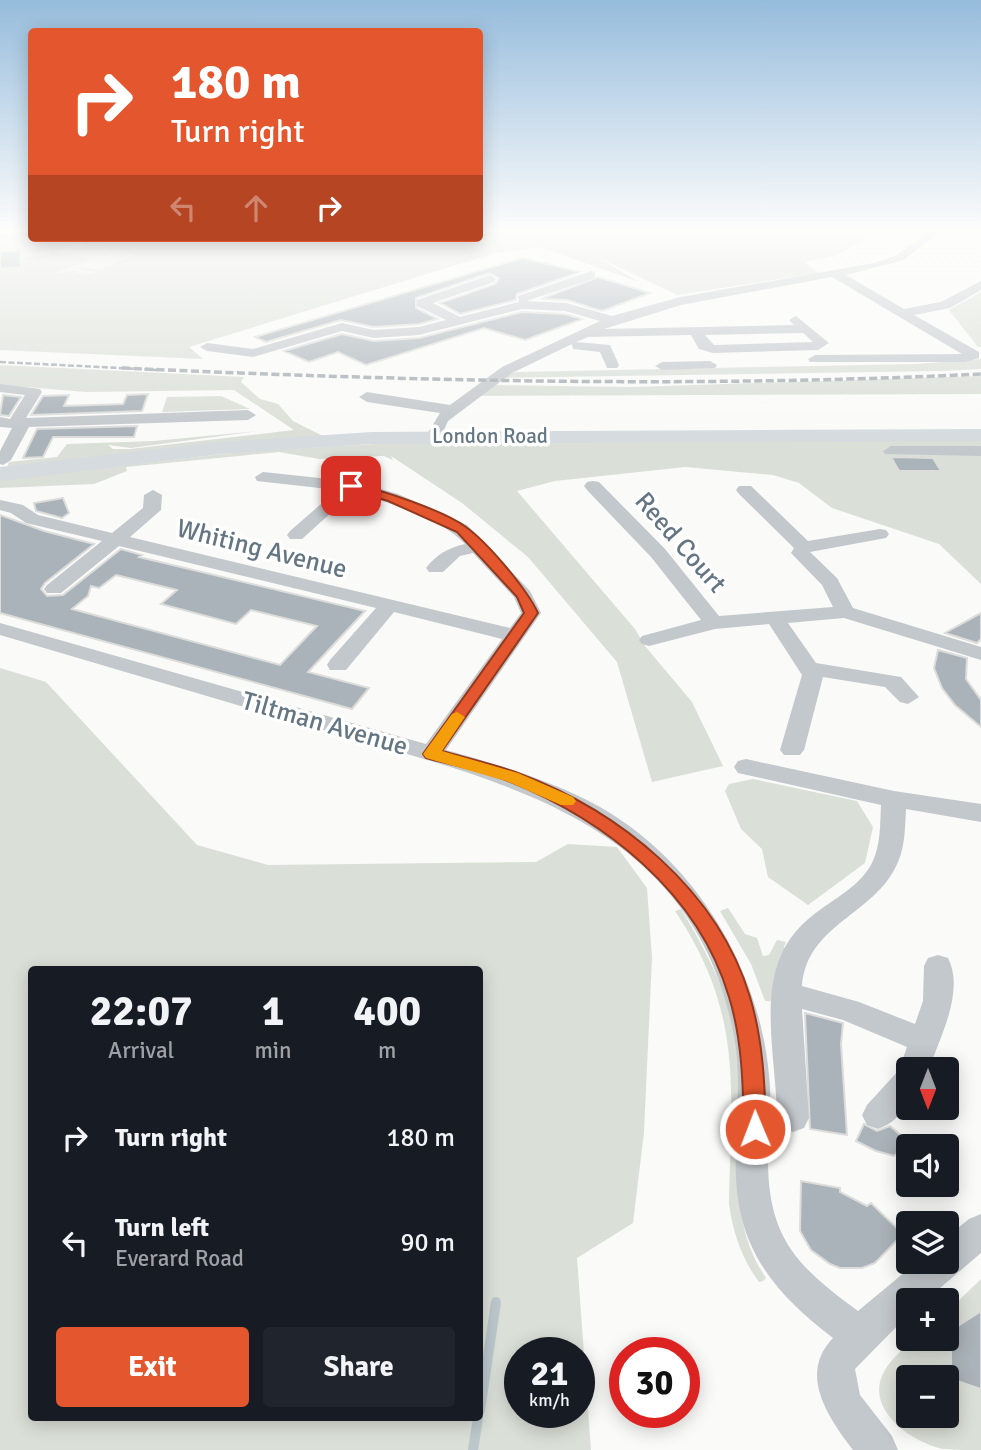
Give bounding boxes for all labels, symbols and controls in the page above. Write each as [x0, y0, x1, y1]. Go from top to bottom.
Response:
text: 180 m [171, 52, 301, 112]
icon: right [56, 56, 147, 147]
text: Turn right [171, 112, 304, 151]
icon: left [164, 189, 202, 227]
icon: ahead [237, 189, 275, 227]
icon: right [310, 189, 348, 227]
street label: London Road [432, 423, 548, 449]
pin [321, 456, 381, 516]
icon: arrive [332, 467, 370, 505]
street label: Reed Court [628, 486, 733, 600]
street label: Whiting Avenue [173, 512, 350, 586]
street label: Tiltman Avenue [238, 685, 411, 763]
text: 22:07 [90, 986, 193, 1037]
text: 1 [262, 986, 284, 1037]
text: 400 [353, 986, 421, 1037]
text: Arrival [108, 1036, 174, 1065]
text: min [254, 1036, 292, 1065]
text: m [378, 1036, 396, 1065]
north arrow [896, 1057, 959, 1120]
map controls [896, 1057, 959, 1428]
position arrow [718, 1092, 792, 1166]
icon: right [56, 1119, 94, 1157]
text: Turn right [115, 1122, 227, 1154]
text: 180 m [386, 1122, 455, 1154]
button: sound [896, 1134, 959, 1197]
button: layers [896, 1211, 959, 1274]
text: Turn left [115, 1212, 209, 1244]
icon: left [56, 1224, 94, 1262]
text: 90 m [400, 1227, 455, 1259]
text: Everard Road [115, 1244, 244, 1273]
button: + [896, 1288, 959, 1351]
button: Exit [56, 1327, 249, 1407]
button: Share [263, 1327, 455, 1407]
speed limit sign: 30 [609, 1337, 700, 1428]
text: 21 [531, 1352, 568, 1395]
button: − [896, 1365, 959, 1428]
text: km/h [529, 1389, 570, 1411]

